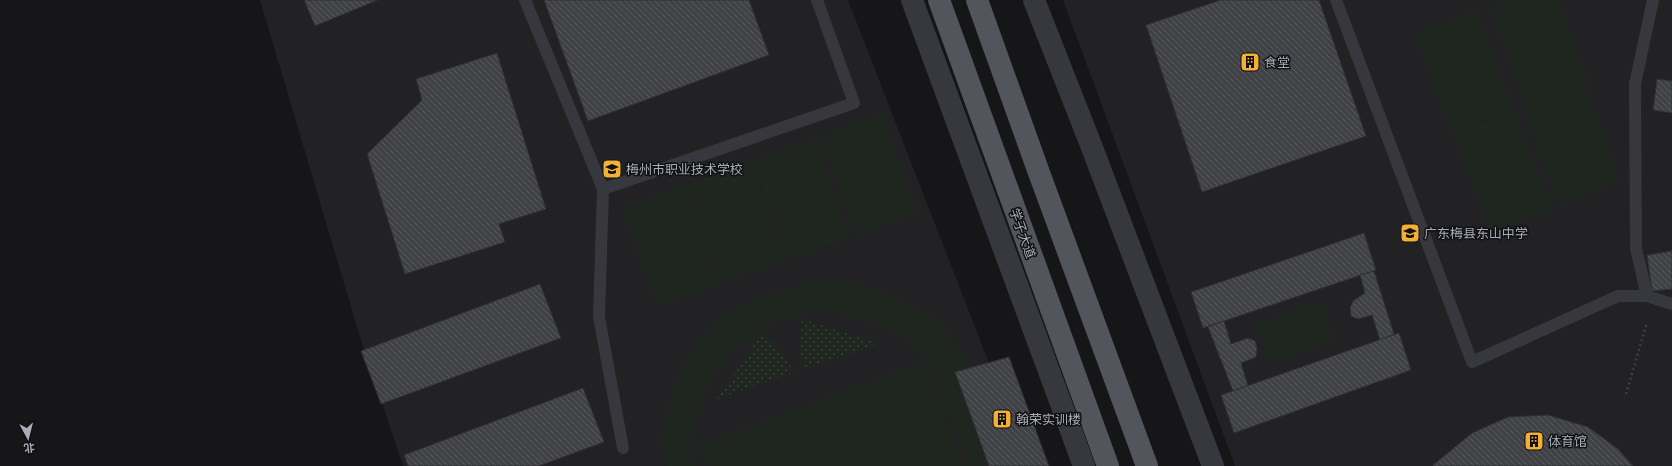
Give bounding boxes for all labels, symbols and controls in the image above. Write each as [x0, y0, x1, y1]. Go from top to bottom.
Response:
building icon: 食堂 [1239, 51, 1261, 73]
place label: 食堂 [1264, 54, 1290, 71]
school or university icon: 梅州市职业技术学校 [601, 158, 623, 180]
place label: 梅州市职业技术学校 [626, 161, 743, 178]
street label: 学子大道 [1006, 206, 1039, 261]
school or university icon: 广东梅县东山中学 [1399, 222, 1421, 244]
place label: 广东梅县东山中学 [1424, 225, 1528, 242]
building icon: 翰荣实训楼 [991, 408, 1013, 430]
place label: 翰荣实训楼 [1016, 411, 1081, 428]
north arrow [8, 418, 48, 458]
building icon: 体育馆 [1523, 430, 1545, 452]
place label: 体育馆 [1548, 433, 1587, 450]
text: 北 [23, 440, 36, 456]

